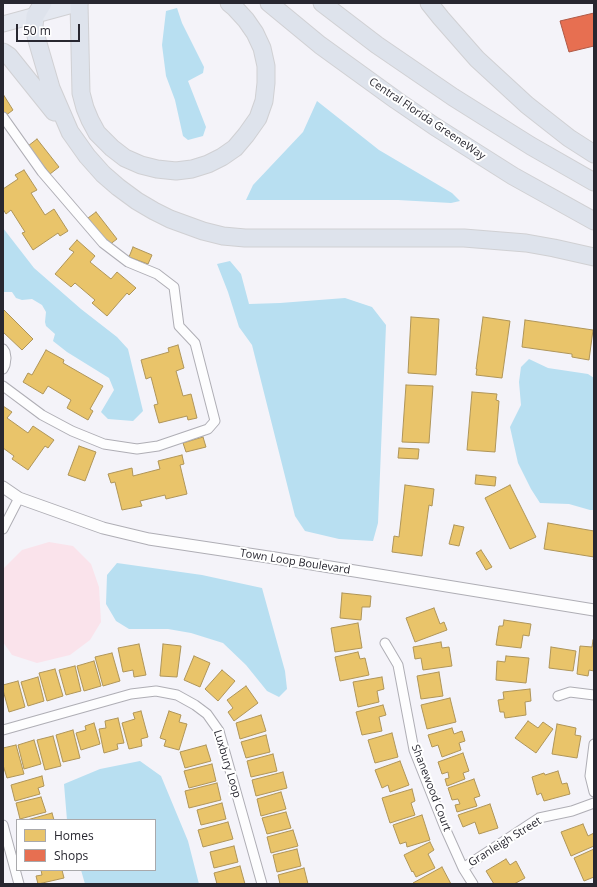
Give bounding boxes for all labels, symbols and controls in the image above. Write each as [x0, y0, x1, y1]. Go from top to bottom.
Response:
scale bar [18, 16, 82, 42]
text: 50 m [23, 22, 51, 39]
street label: Central Florida GreeneWay [366, 75, 488, 163]
street label: Town Loop Boulevard [239, 547, 351, 577]
street label: Luxbury Loop [210, 728, 244, 800]
street label: Shanewood Court [408, 743, 454, 833]
street label: Granleigh Street [466, 814, 544, 870]
legend [16, 819, 156, 871]
text: Homes [54, 827, 94, 844]
text: Shops [54, 847, 88, 864]

